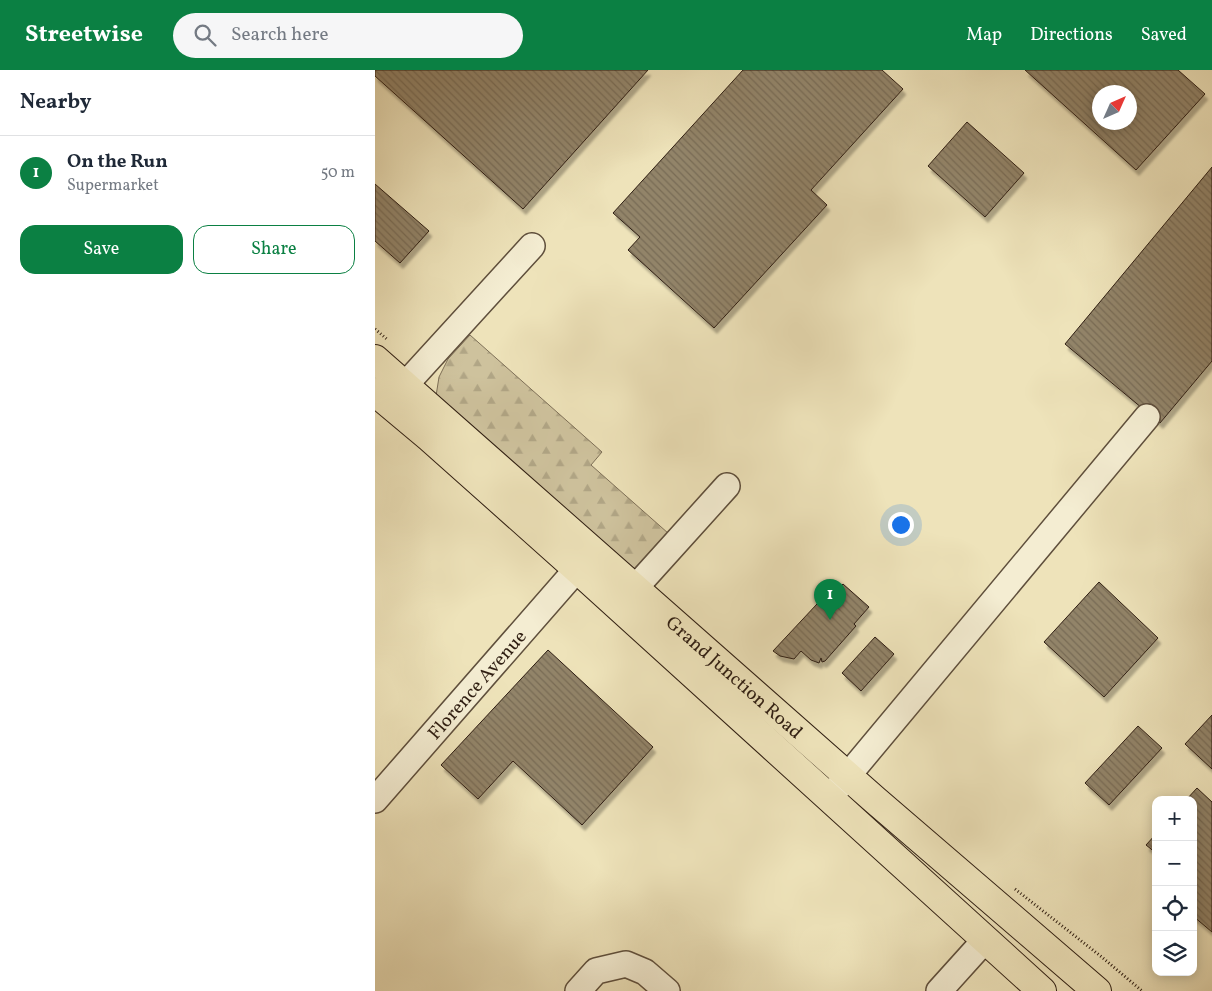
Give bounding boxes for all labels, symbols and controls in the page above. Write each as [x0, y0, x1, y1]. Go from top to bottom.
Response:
search box [173, 13, 523, 58]
text: Streetwise [25, 18, 143, 52]
icon: search [191, 21, 219, 49]
text: Search here [231, 22, 328, 48]
text: Map [966, 23, 1002, 48]
text: Directions [1030, 23, 1113, 48]
text: Saved [1141, 23, 1187, 48]
north arrow [1092, 85, 1137, 130]
text: Nearby [20, 88, 91, 117]
text: On the Run [67, 149, 168, 175]
text: 1 [33, 162, 39, 184]
text: 50 m [321, 162, 355, 184]
text: Supermarket [67, 175, 159, 197]
button: Save [20, 225, 183, 274]
button: Share [193, 225, 355, 274]
your location [888, 512, 914, 538]
pin: 1 [814, 579, 846, 620]
street label: Grand Junction Road [660, 611, 808, 746]
street label: Florence Avenue [423, 625, 533, 746]
map controls [1152, 796, 1197, 976]
button: + [1152, 796, 1197, 841]
button: − [1152, 841, 1197, 886]
button: locate [1152, 886, 1197, 931]
button: layers [1152, 931, 1197, 976]

